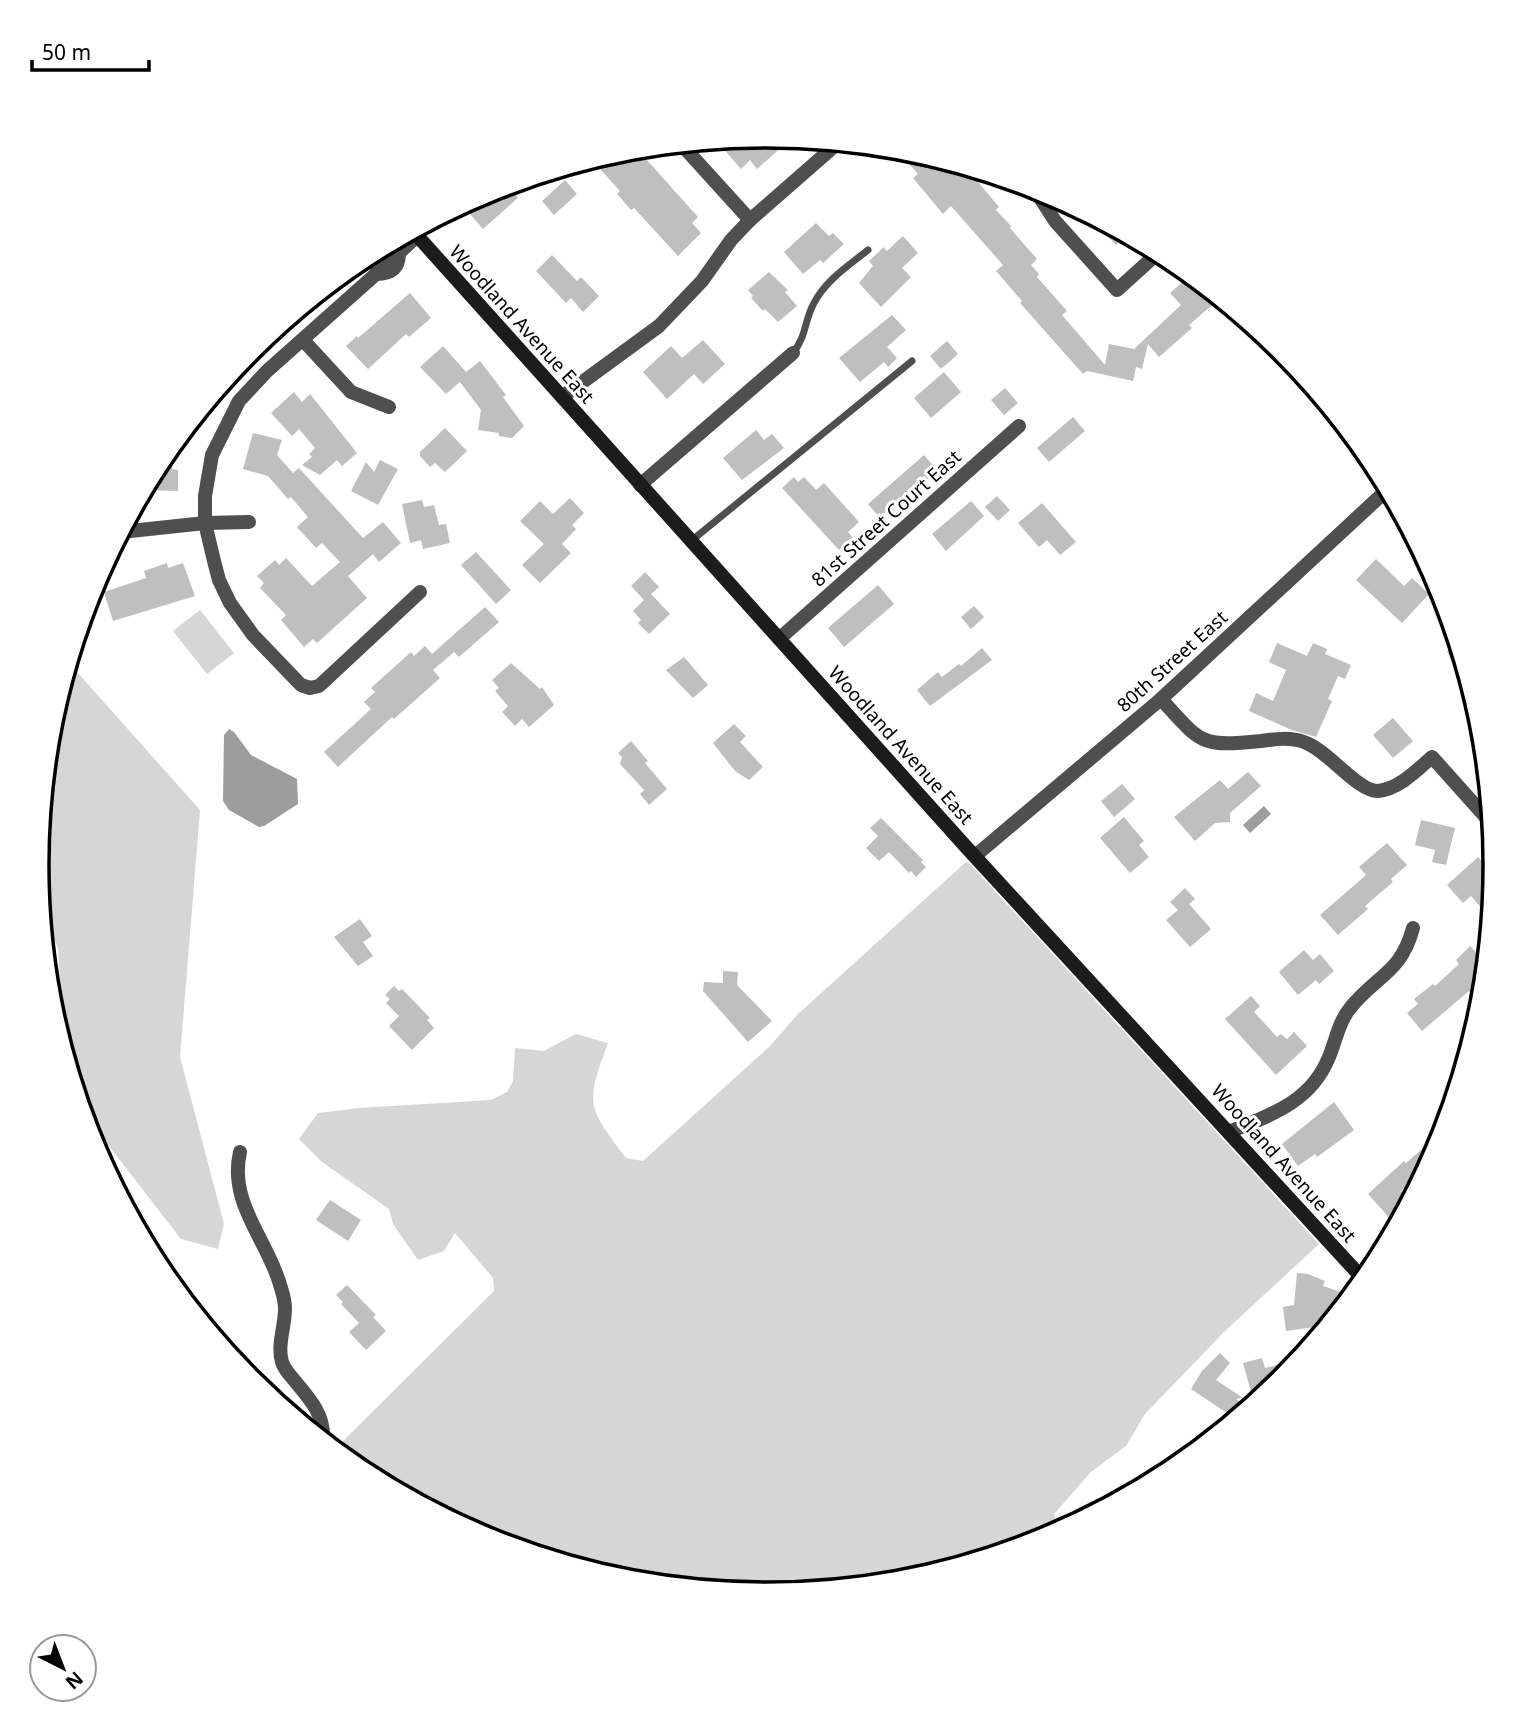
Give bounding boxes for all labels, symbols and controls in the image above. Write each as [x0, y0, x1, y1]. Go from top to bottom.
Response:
scale bar [32, 28, 149, 72]
text: 50 m [42, 38, 91, 66]
street label: Woodland Avenue East [444, 239, 600, 409]
street label: 81st Street Court East [806, 444, 966, 592]
street label: 80th Street East [1111, 604, 1233, 718]
street label: Woodland Avenue East [823, 660, 979, 830]
street label: Woodland Avenue East [1206, 1078, 1362, 1248]
north arrow [28, 1633, 98, 1703]
text: N [60, 1666, 89, 1695]

